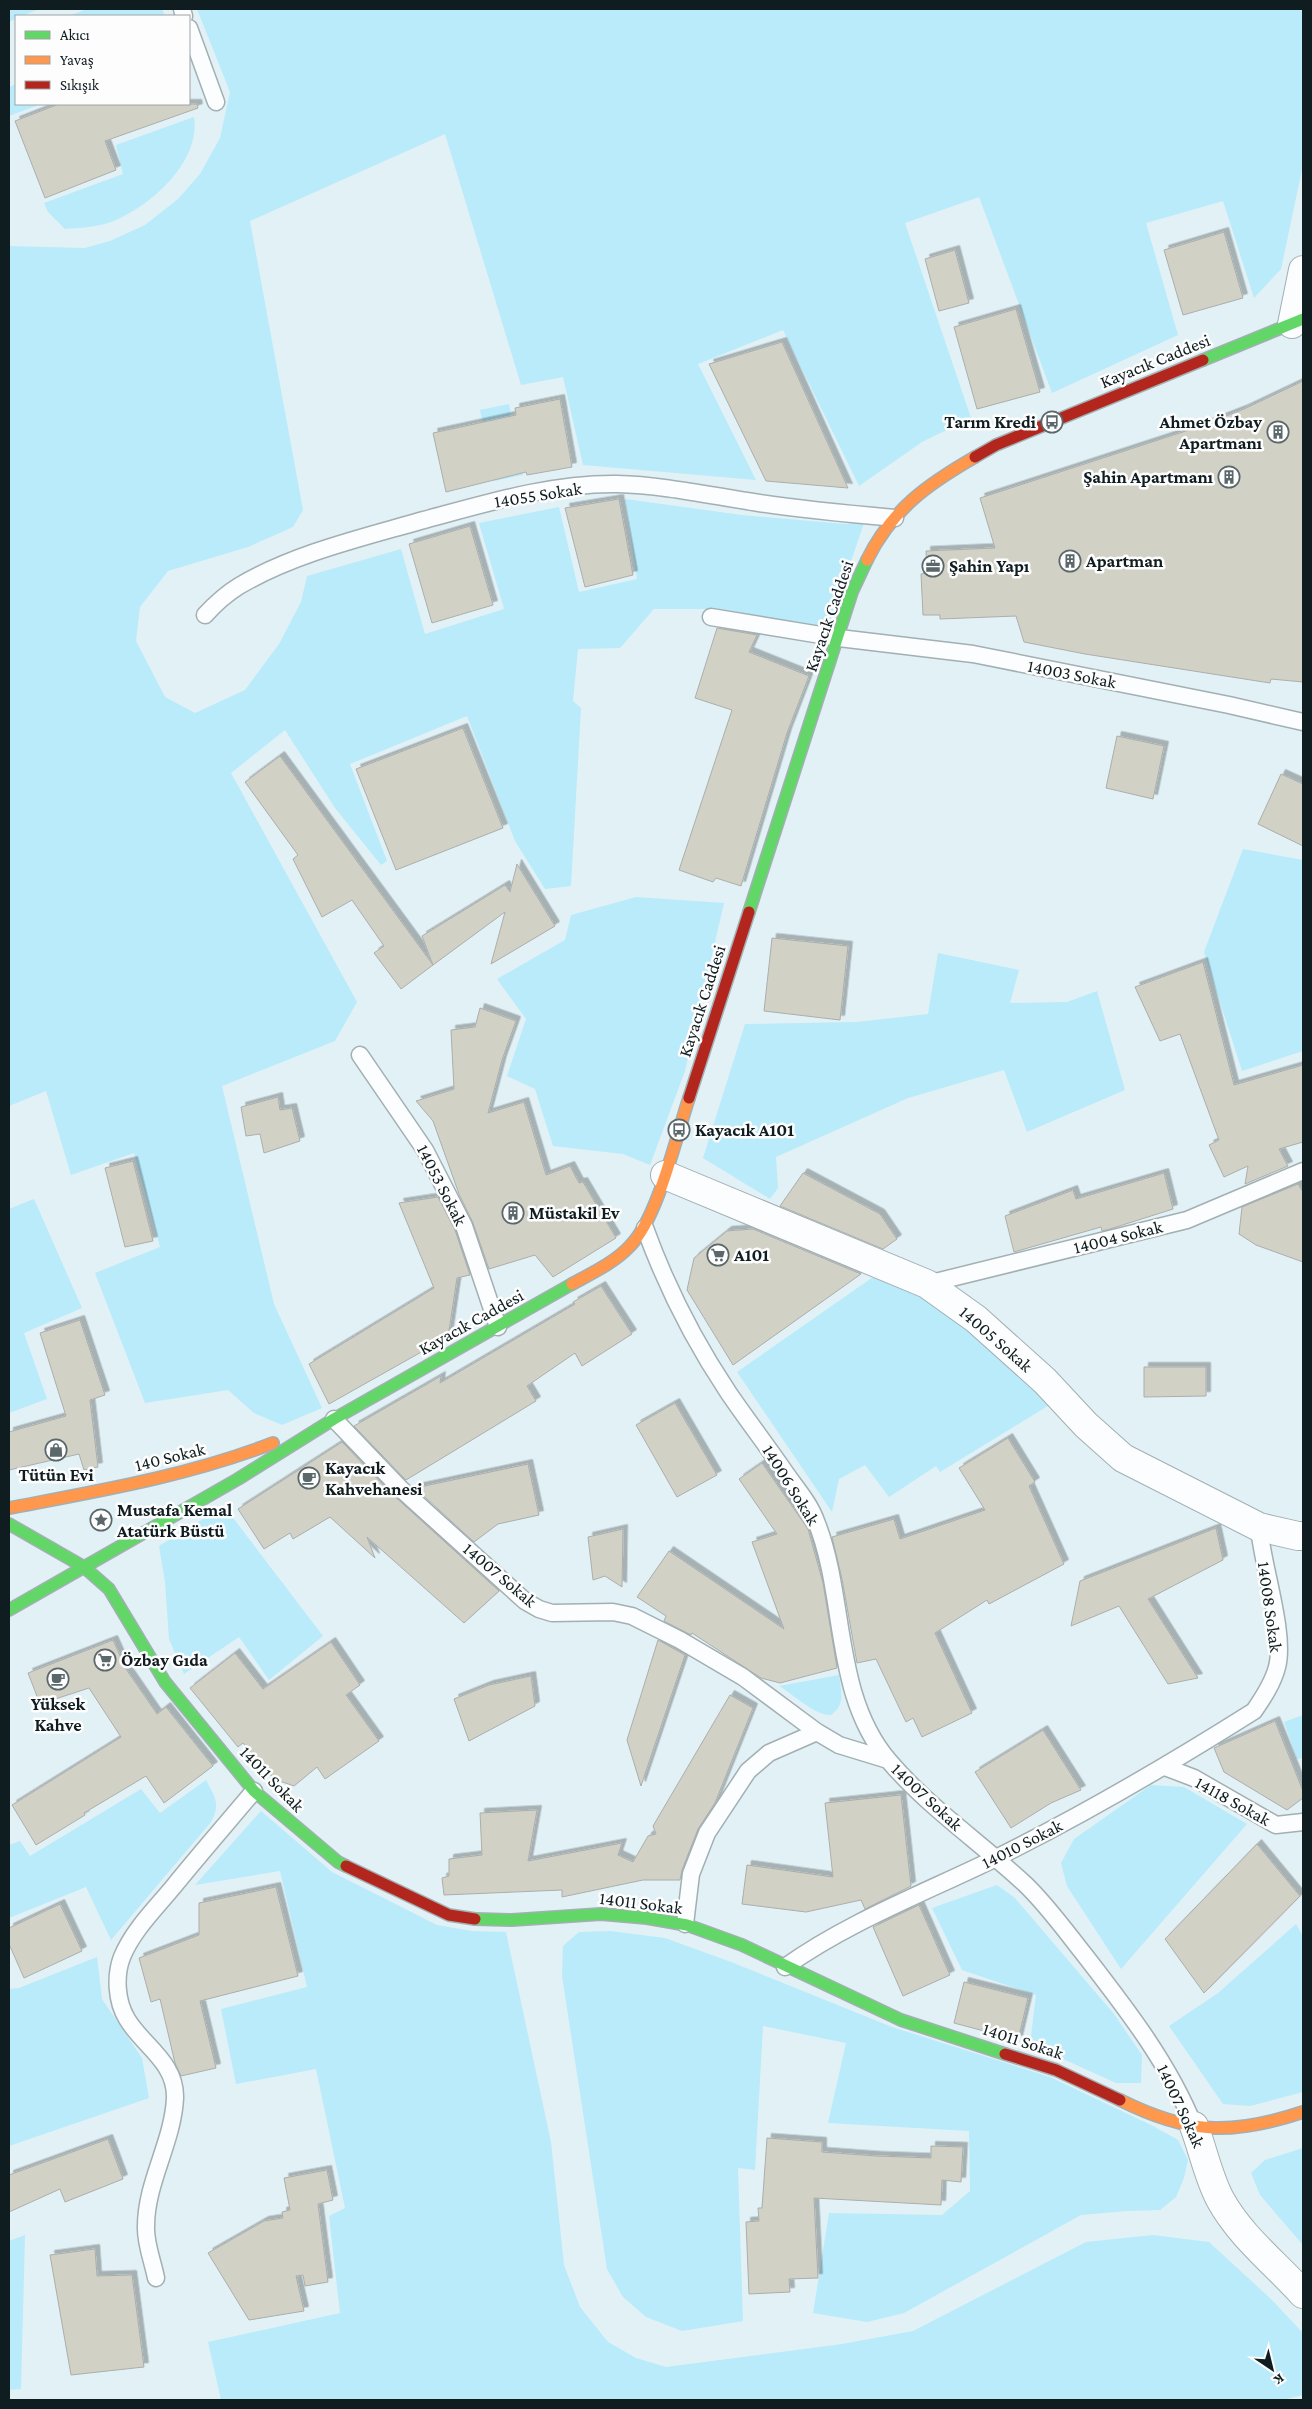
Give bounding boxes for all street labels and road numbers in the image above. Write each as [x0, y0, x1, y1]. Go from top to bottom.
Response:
street label: Kayacık Caddesi [1097, 330, 1213, 392]
street label: 14055 Sokak [493, 478, 584, 512]
street label: Kayacık Caddesi [801, 557, 858, 674]
street label: 14003 Sokak [1026, 656, 1118, 692]
street label: Kayacık Caddesi [674, 942, 730, 1060]
street label: 14053 Sokak [413, 1141, 471, 1229]
street label: 14004 Sokak [1071, 1216, 1165, 1258]
street label: Kayacık Caddesi [415, 1285, 527, 1359]
street label: 14005 Sokak [955, 1302, 1037, 1376]
street label: 140 Sokak [133, 1439, 207, 1475]
street label: 14006 Sokak [758, 1441, 824, 1529]
street label: 14007 Sokak [459, 1539, 541, 1612]
street label: 14008 Sokak [1254, 1560, 1286, 1654]
street label: 14011 Sokak [236, 1742, 308, 1816]
street label: 14007 Sokak [887, 1759, 967, 1835]
street label: 14118 Sokak [1192, 1772, 1274, 1830]
street label: 14010 Sokak [978, 1815, 1066, 1873]
street label: 14011 Sokak [598, 1888, 684, 1918]
street label: 14011 Sokak [980, 2019, 1066, 2064]
street label: 14007 Sokak [1153, 2061, 1209, 2151]

